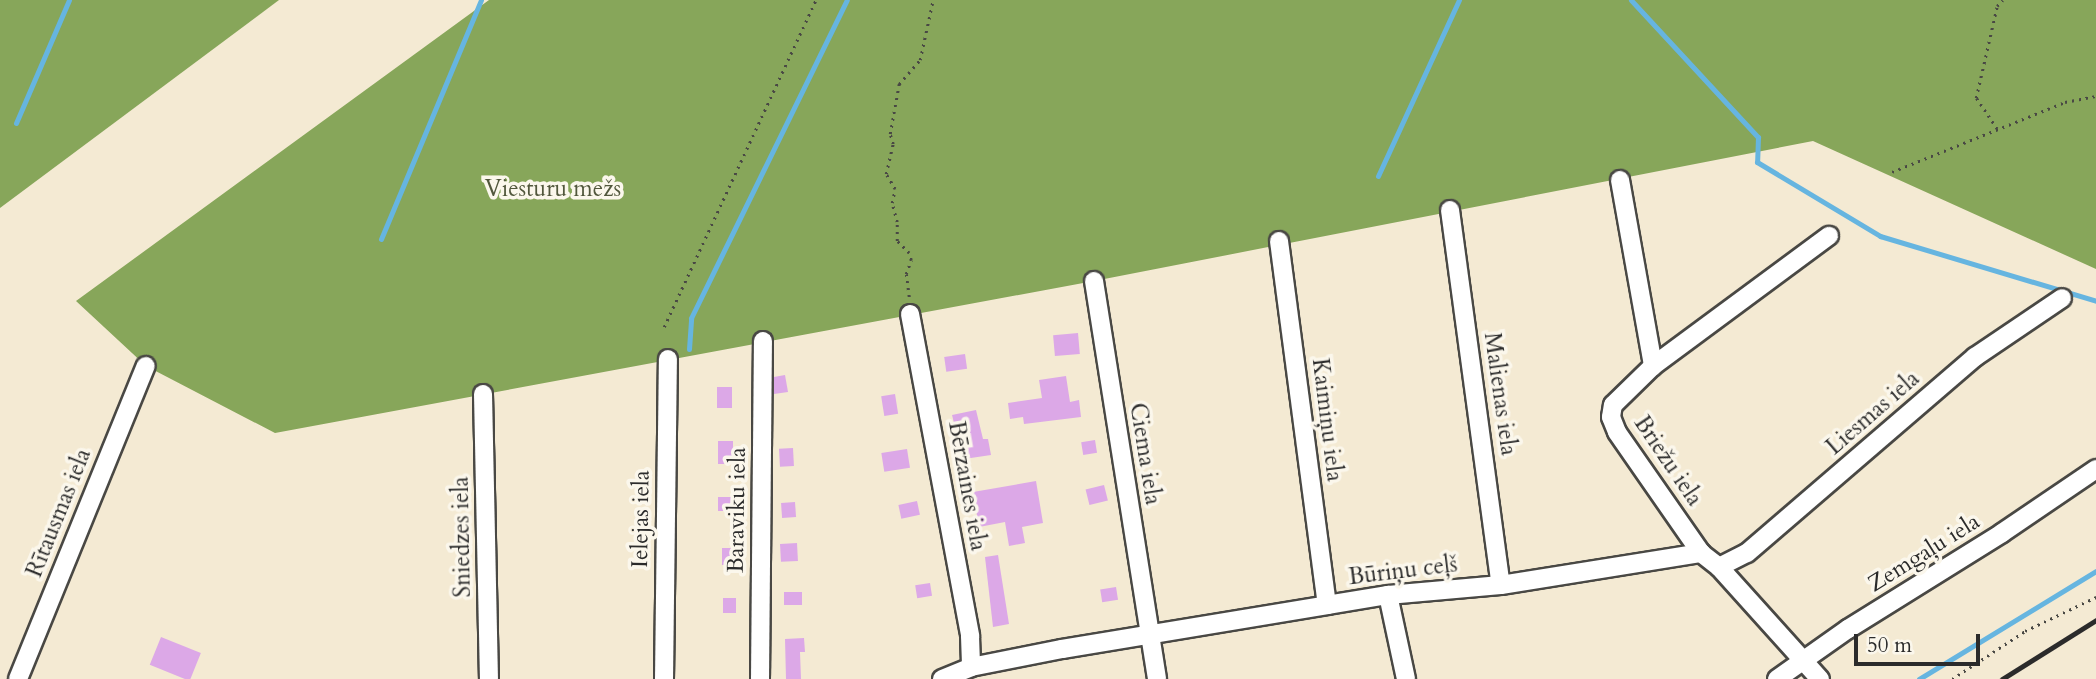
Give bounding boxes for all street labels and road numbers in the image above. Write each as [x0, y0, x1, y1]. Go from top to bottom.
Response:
street label: Malienas iela [1478, 331, 1522, 457]
street label: Kaimiņu iela [1306, 357, 1348, 483]
street label: Liesmas iela [1821, 365, 1925, 461]
street label: Ciema iela [1123, 401, 1167, 507]
street label: Briežu iela [1628, 411, 1708, 511]
street label: Bērzaines iela [942, 419, 992, 553]
street label: Rītausmas iela [21, 445, 97, 581]
street label: Baraviku iela [722, 447, 752, 573]
street label: Ielejas iela [626, 470, 656, 568]
street label: Sniedzes iela [447, 476, 477, 598]
street label: Zemgaļu iela [1863, 508, 1985, 598]
street label: Būriņu ceļš [1347, 551, 1459, 591]

